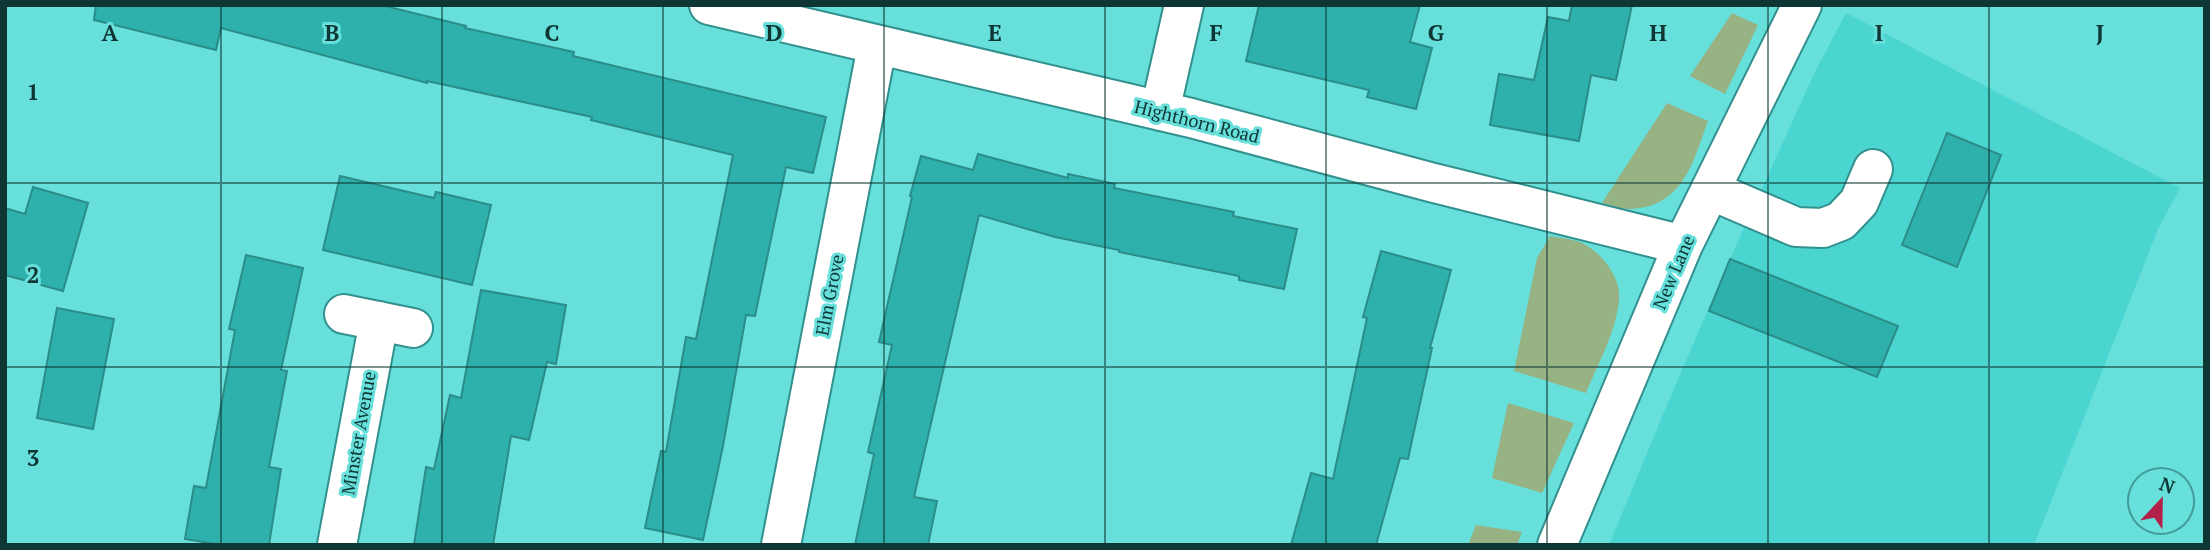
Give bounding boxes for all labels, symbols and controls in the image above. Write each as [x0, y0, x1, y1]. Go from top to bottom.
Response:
text: A [102, 17, 119, 48]
text: B [325, 17, 340, 48]
text: C [545, 17, 560, 48]
text: D [766, 17, 783, 48]
text: E [988, 17, 1002, 48]
text: F [1209, 17, 1223, 48]
text: G [1428, 17, 1445, 48]
text: H [1649, 17, 1667, 48]
text: I [1875, 17, 1883, 48]
text: J [2096, 17, 2104, 48]
text: 1 [27, 76, 40, 107]
street label: Highthorn Road [1132, 94, 1262, 148]
street label: New Lane [1647, 231, 1699, 313]
street label: Elm Grove [809, 252, 849, 338]
text: 2 [27, 259, 40, 290]
street label: Minster Avenue [335, 369, 381, 497]
text: 3 [27, 442, 40, 473]
north arrow [2126, 466, 2196, 536]
text: N [2156, 470, 2179, 499]

